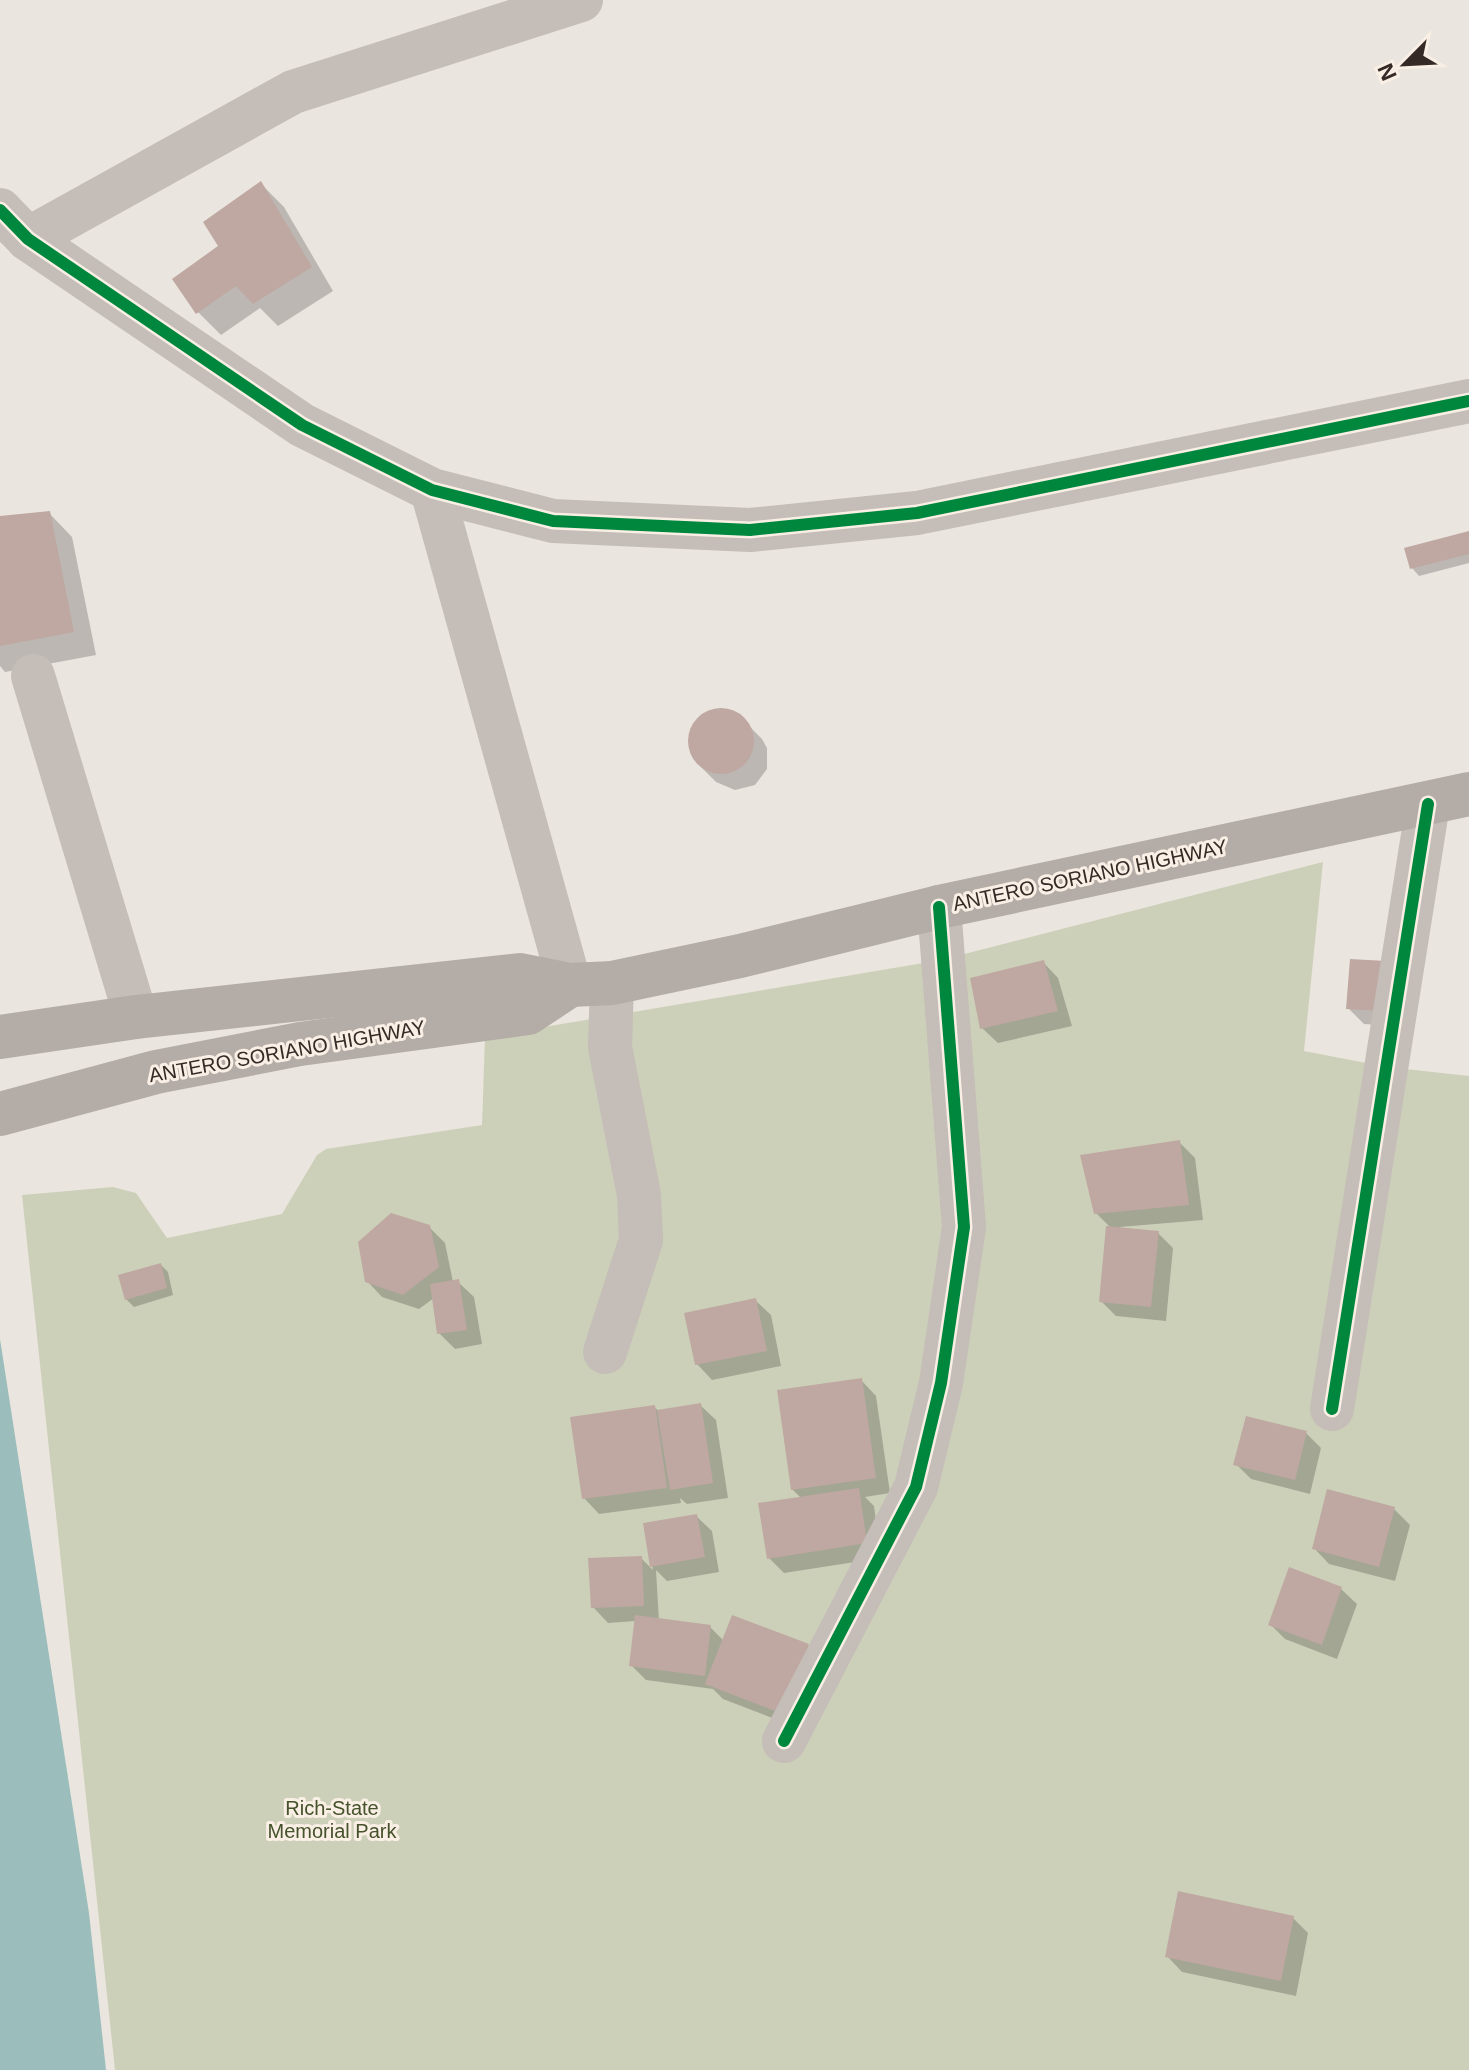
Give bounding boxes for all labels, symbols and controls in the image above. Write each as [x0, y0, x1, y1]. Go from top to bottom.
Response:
north arrow [1365, 24, 1445, 104]
text: N [1373, 60, 1402, 84]
street label: ANTERO SORIANO HIGHWAY [951, 835, 1229, 915]
street label: ANTERO SORIANO HIGHWAY [147, 1016, 427, 1086]
park label: Rich-State Memorial Park [268, 1797, 397, 1842]

